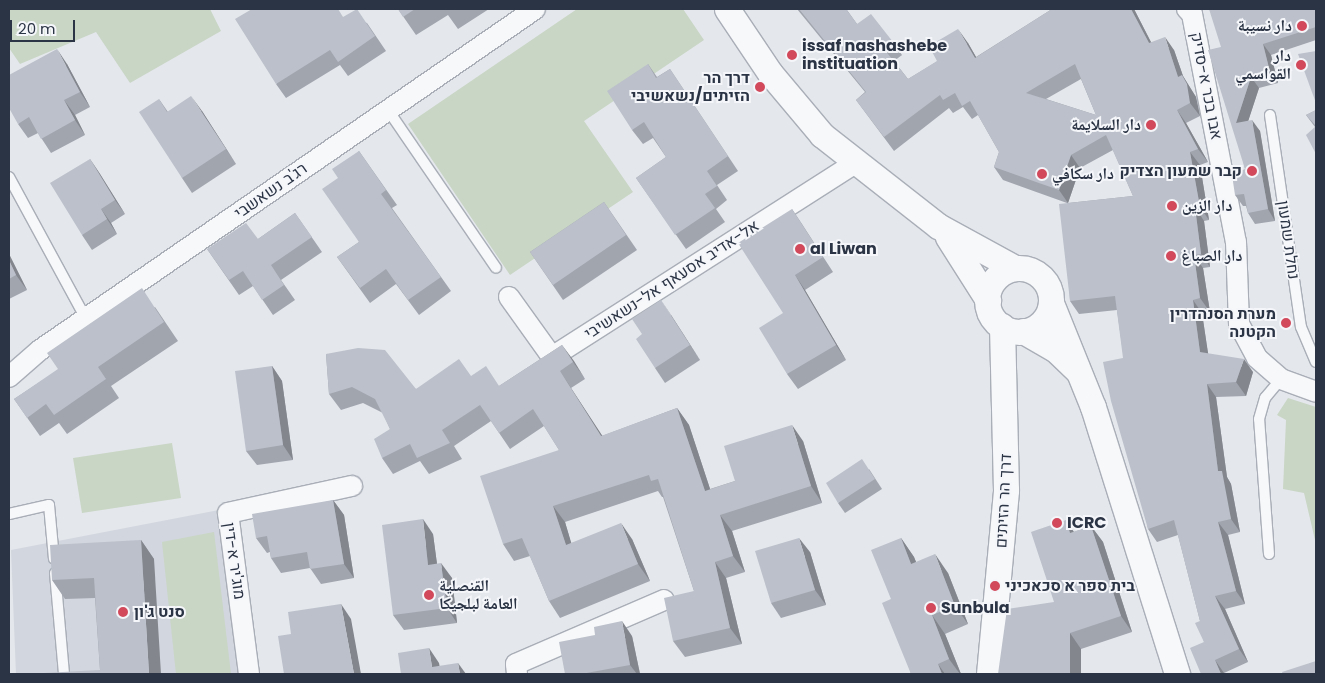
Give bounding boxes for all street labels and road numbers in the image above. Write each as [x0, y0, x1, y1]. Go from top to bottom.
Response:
street label: אבו בכר א-סדיק [1186, 31, 1226, 141]
street label: רג'ב נשאשבי [231, 159, 311, 223]
street label: נחלת שמעון [1273, 199, 1303, 281]
street label: אל-אדיב אסעאף אל-נשאשיבי [581, 216, 763, 344]
street label: דרך הר הזיתים [992, 453, 1016, 549]
street label: מוג'יר א-דין [219, 521, 249, 601]

